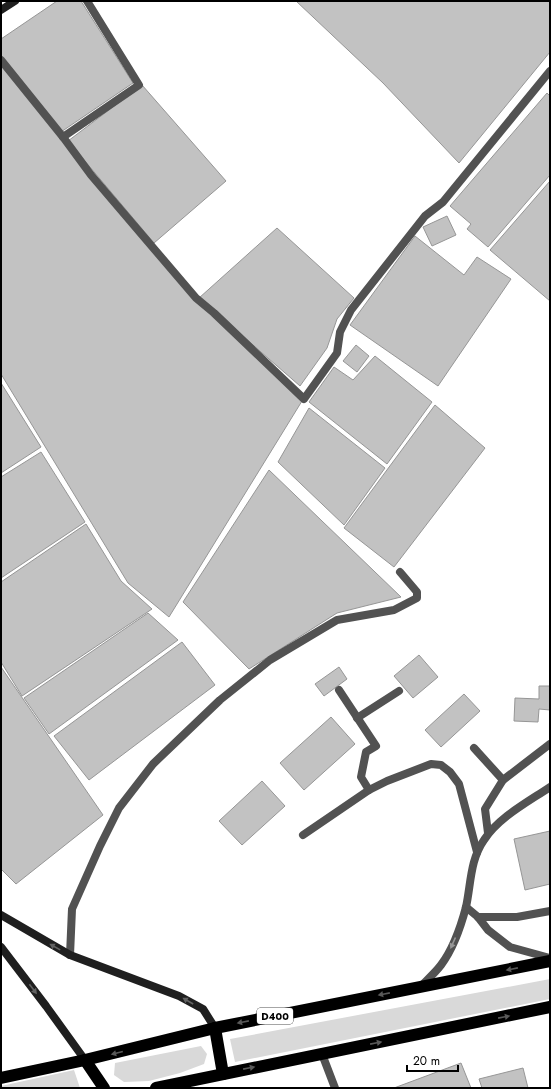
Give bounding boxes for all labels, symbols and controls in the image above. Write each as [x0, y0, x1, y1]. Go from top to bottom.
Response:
one-way arrow [450, 938, 456, 949]
one-way arrow [49, 943, 61, 950]
one-way arrow [506, 966, 518, 972]
one-way arrow [29, 983, 37, 994]
one-way arrow [378, 992, 390, 998]
one-way arrow [182, 998, 194, 1005]
road number: D400 [257, 1008, 293, 1024]
one-way arrow [498, 1013, 510, 1019]
one-way arrow [237, 1020, 249, 1026]
one-way arrow [370, 1039, 383, 1045]
scale bar [407, 1047, 458, 1073]
one-way arrow [110, 1050, 123, 1056]
text: 20 m [413, 1052, 440, 1070]
one-way arrow [243, 1065, 255, 1071]

